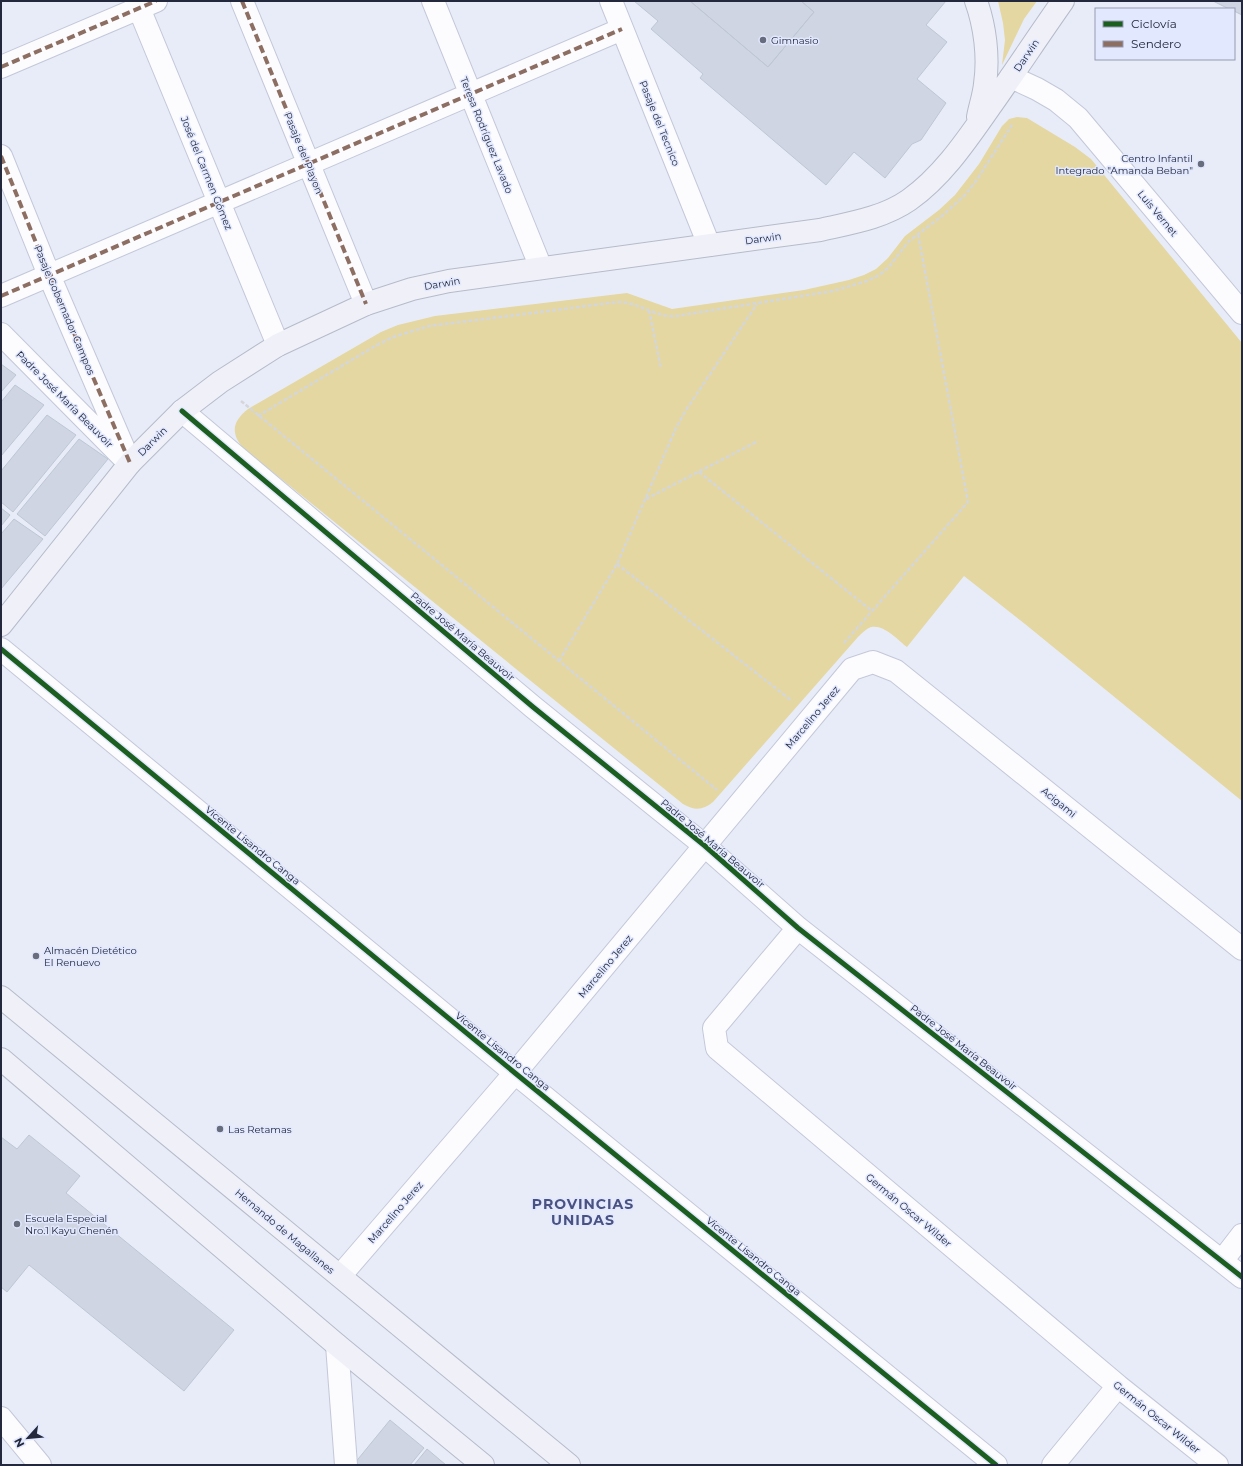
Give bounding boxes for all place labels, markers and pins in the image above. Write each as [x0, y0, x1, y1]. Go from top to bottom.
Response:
place label: Gimnasio [771, 34, 819, 47]
marker: Gimnasio [758, 35, 768, 45]
place label: Centro Infantil Integrado "Amanda Beban" [1056, 152, 1193, 177]
marker: Centro Infantil Integrado "Amanda Beban" [1196, 159, 1206, 169]
place label: Almacén Dietético El Renuevo [44, 944, 137, 969]
marker: Almacén Dietético El Renuevo [31, 951, 41, 961]
place label: Las Retamas [228, 1123, 292, 1136]
marker: Las Retamas [215, 1124, 225, 1134]
place label: Escuela Especial Nro.1 Kayu Chenén [25, 1212, 118, 1237]
marker: Escuela Especial Nro.1 Kayu Chenén [12, 1219, 22, 1229]

